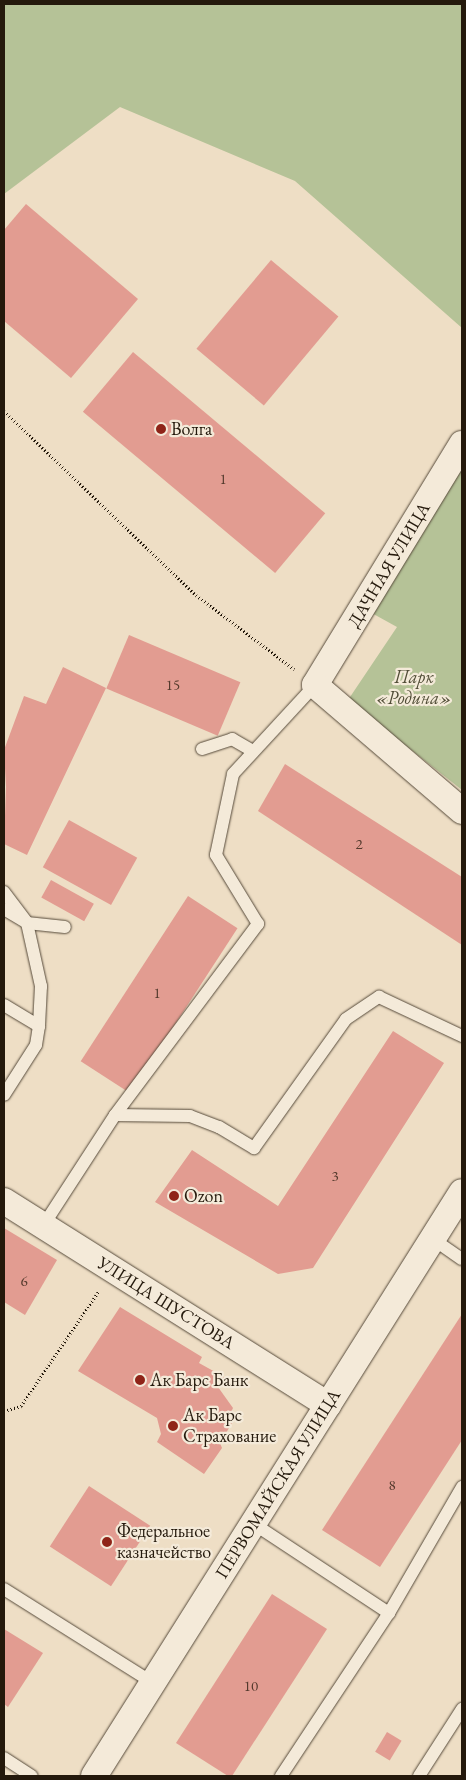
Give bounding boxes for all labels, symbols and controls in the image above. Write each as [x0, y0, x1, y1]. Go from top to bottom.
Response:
place label: Волга [171, 418, 212, 440]
marker: Волга [155, 423, 167, 435]
house number: 1 [219, 470, 227, 488]
street label: ДАЧНАЯ УЛИЦА [343, 499, 435, 631]
park label: Парк «Родина» [376, 667, 452, 710]
house number: 15 [166, 676, 180, 694]
house number: 2 [355, 835, 363, 853]
house number: 1 [153, 984, 161, 1002]
house number: 3 [331, 1167, 339, 1185]
place label: Ozon [184, 1185, 223, 1207]
marker: Ozon [168, 1190, 180, 1202]
street label: УЛИЦА ШУСТОВА [93, 1252, 239, 1354]
house number: 6 [20, 1272, 28, 1290]
place label: Ак Барс Банк [150, 1369, 248, 1391]
marker: Ак Барс Банк [134, 1374, 146, 1386]
street label: ПЕРВОМАЙСКАЯ УЛИЦА [211, 1385, 345, 1583]
place label: Ак Барс Страхование [183, 1405, 276, 1448]
marker: Ак Барс Страхование [167, 1420, 179, 1432]
house number: 8 [388, 1476, 396, 1494]
place label: Федеральное казначейство [117, 1521, 211, 1564]
marker: Федеральное казначейство [101, 1536, 113, 1548]
house number: 10 [244, 1677, 258, 1695]

